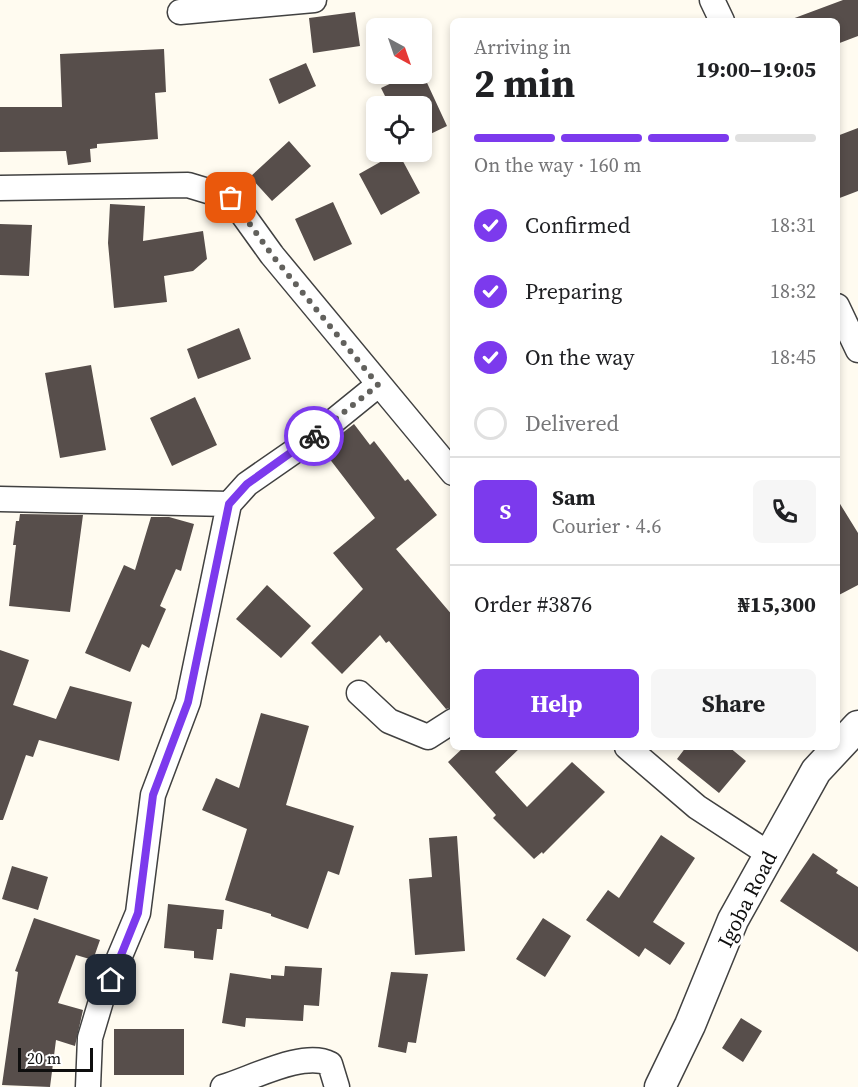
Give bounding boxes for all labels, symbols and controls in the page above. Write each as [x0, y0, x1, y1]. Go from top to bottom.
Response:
north arrow [366, 18, 432, 84]
map controls [366, 18, 432, 162]
text: Arriving in [474, 33, 571, 61]
text: 19:00–19:05 [696, 54, 816, 84]
text: 2 min [474, 57, 575, 110]
button: locate [366, 96, 432, 162]
text: On the way · 160 m [474, 151, 641, 179]
pin [205, 172, 256, 223]
icon: bag [214, 181, 247, 214]
icon: check [474, 209, 507, 242]
text: Confirmed [525, 210, 630, 240]
text: 18:31 [770, 211, 816, 239]
icon: check [474, 275, 507, 308]
text: Preparing [525, 276, 622, 306]
text: 18:32 [770, 277, 816, 305]
icon: check [474, 341, 507, 374]
text: On the way [525, 342, 634, 372]
text: 18:45 [770, 343, 816, 371]
courier [284, 406, 344, 466]
text: Delivered [525, 408, 619, 438]
icon: bike [298, 420, 331, 453]
button: phone [753, 480, 816, 543]
text: Sam [552, 482, 596, 512]
text: S [500, 496, 511, 526]
text: Courier · 4.6 [552, 512, 661, 540]
text: Order #3876 [474, 589, 592, 619]
text: ₦15,300 [738, 589, 816, 619]
button: Help [474, 669, 639, 738]
button: Share [651, 669, 816, 738]
street label: Igoba Road [710, 846, 784, 952]
pin [85, 954, 136, 1005]
icon: home [94, 963, 127, 996]
scale bar [18, 1045, 93, 1072]
text: 20 m [27, 1047, 61, 1069]

